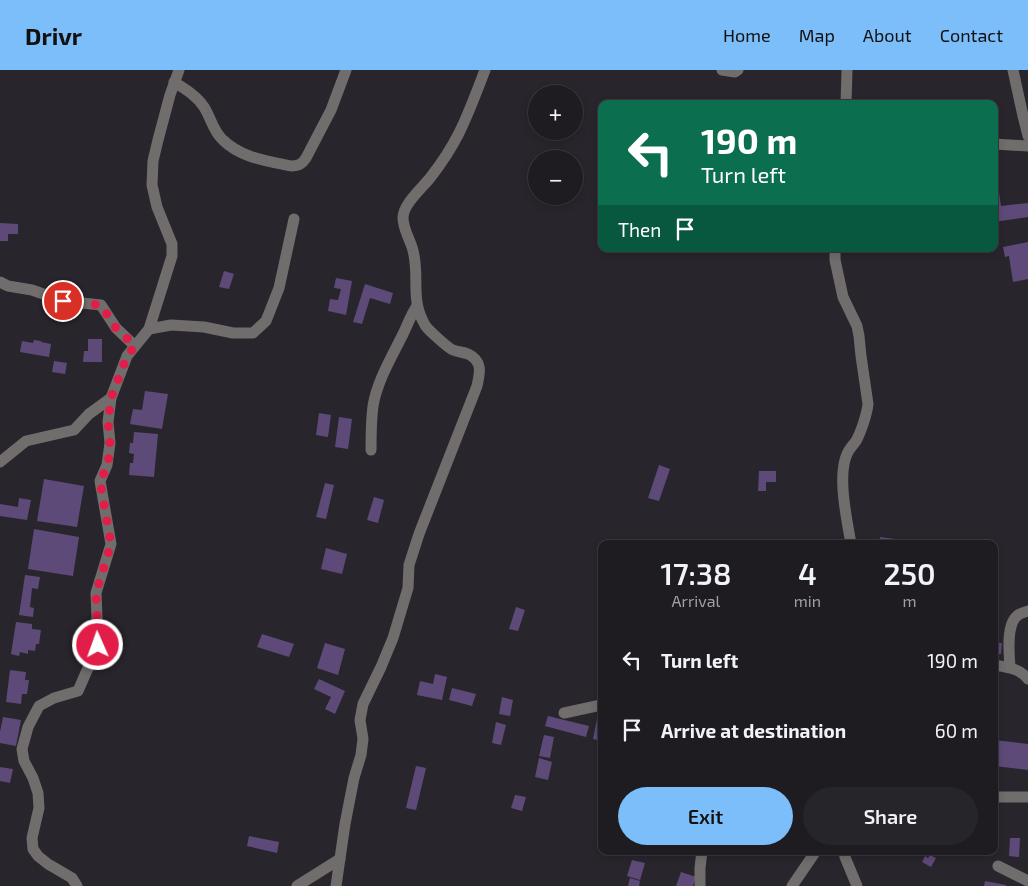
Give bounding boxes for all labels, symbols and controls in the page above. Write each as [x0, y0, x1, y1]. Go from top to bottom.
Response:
text: Drivr [25, 21, 82, 50]
text: Home [723, 24, 771, 46]
text: Map [799, 24, 835, 46]
text: About [863, 24, 912, 46]
text: Contact [940, 24, 1003, 46]
map controls [528, 85, 583, 205]
button: + [528, 85, 583, 140]
text: 190 m [701, 119, 797, 161]
icon: left [618, 120, 683, 185]
button: − [528, 150, 583, 205]
text: Turn left [701, 161, 786, 187]
icon: arrive [671, 215, 699, 243]
text: Then [618, 218, 661, 241]
pin [42, 280, 84, 322]
icon: arrive [49, 287, 77, 315]
text: 17:38 [660, 555, 731, 591]
text: 4 [798, 555, 817, 591]
text: 250 [883, 555, 936, 591]
text: Arrival [672, 591, 720, 610]
text: min [794, 591, 821, 610]
text: m [903, 591, 917, 610]
position arrow [71, 618, 123, 670]
icon: left [618, 646, 646, 674]
text: Turn left [661, 649, 738, 672]
text: 190 m [927, 649, 978, 672]
icon: arrive [618, 716, 646, 744]
text: Arrive at destination [661, 719, 846, 742]
text: 60 m [935, 719, 978, 742]
button: Exit [618, 787, 793, 845]
button: Share [803, 787, 978, 845]

